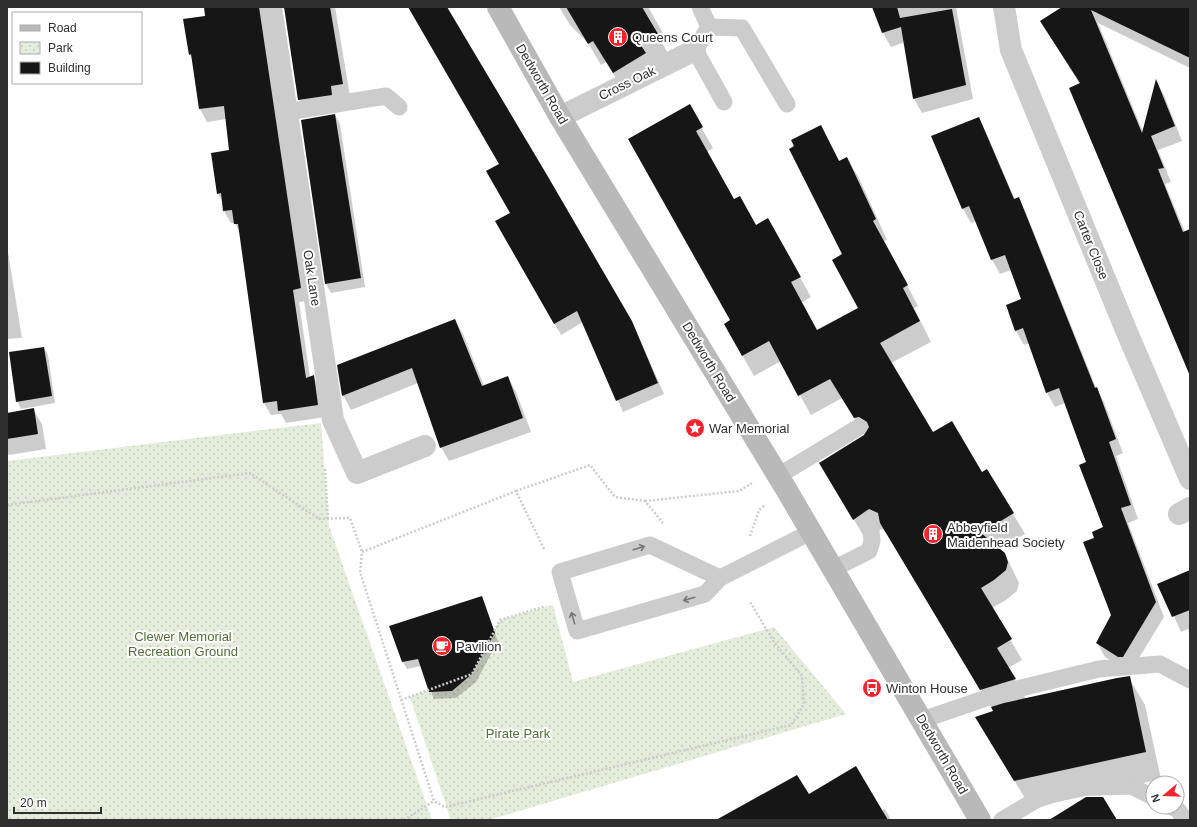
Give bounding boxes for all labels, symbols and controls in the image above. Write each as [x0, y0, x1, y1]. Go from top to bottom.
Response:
legend [12, 12, 142, 84]
text: Road [48, 21, 77, 35]
building icon: Queens Court [607, 26, 629, 48]
place label: Queens Court [632, 30, 713, 45]
text: Park [48, 41, 74, 55]
street label: Dedworth Road [513, 41, 571, 127]
text: Building [48, 61, 91, 75]
street label: Cross Oak [596, 63, 658, 103]
street label: Carter Close [1070, 208, 1112, 282]
street label: Oak Lane [300, 249, 324, 307]
street label: Dedworth Road [679, 319, 739, 405]
place icon: War Memorial [684, 417, 706, 439]
place label: War Memorial [709, 421, 790, 436]
place label: Abbeyfield Maidenhead Society [947, 520, 1065, 550]
building icon: Abbeyfield Maidenhead Society [922, 523, 944, 545]
one-way arrow [632, 544, 645, 551]
one-way arrow [683, 596, 696, 603]
one-way arrow [569, 612, 576, 625]
park label: Clewer Memorial Recreation Ground [128, 629, 238, 659]
cafe icon: Pavilion [431, 635, 453, 657]
place label: Pavilion [456, 639, 502, 654]
bus stop icon: Winton House [861, 677, 883, 699]
place label: Winton House [886, 681, 968, 696]
street label: Dedworth Road [913, 711, 971, 797]
park label: Pirate Park [486, 726, 551, 741]
north arrow [1145, 775, 1185, 815]
scale bar [14, 789, 101, 815]
text: N [1149, 792, 1163, 804]
text: 20 m [20, 796, 47, 810]

